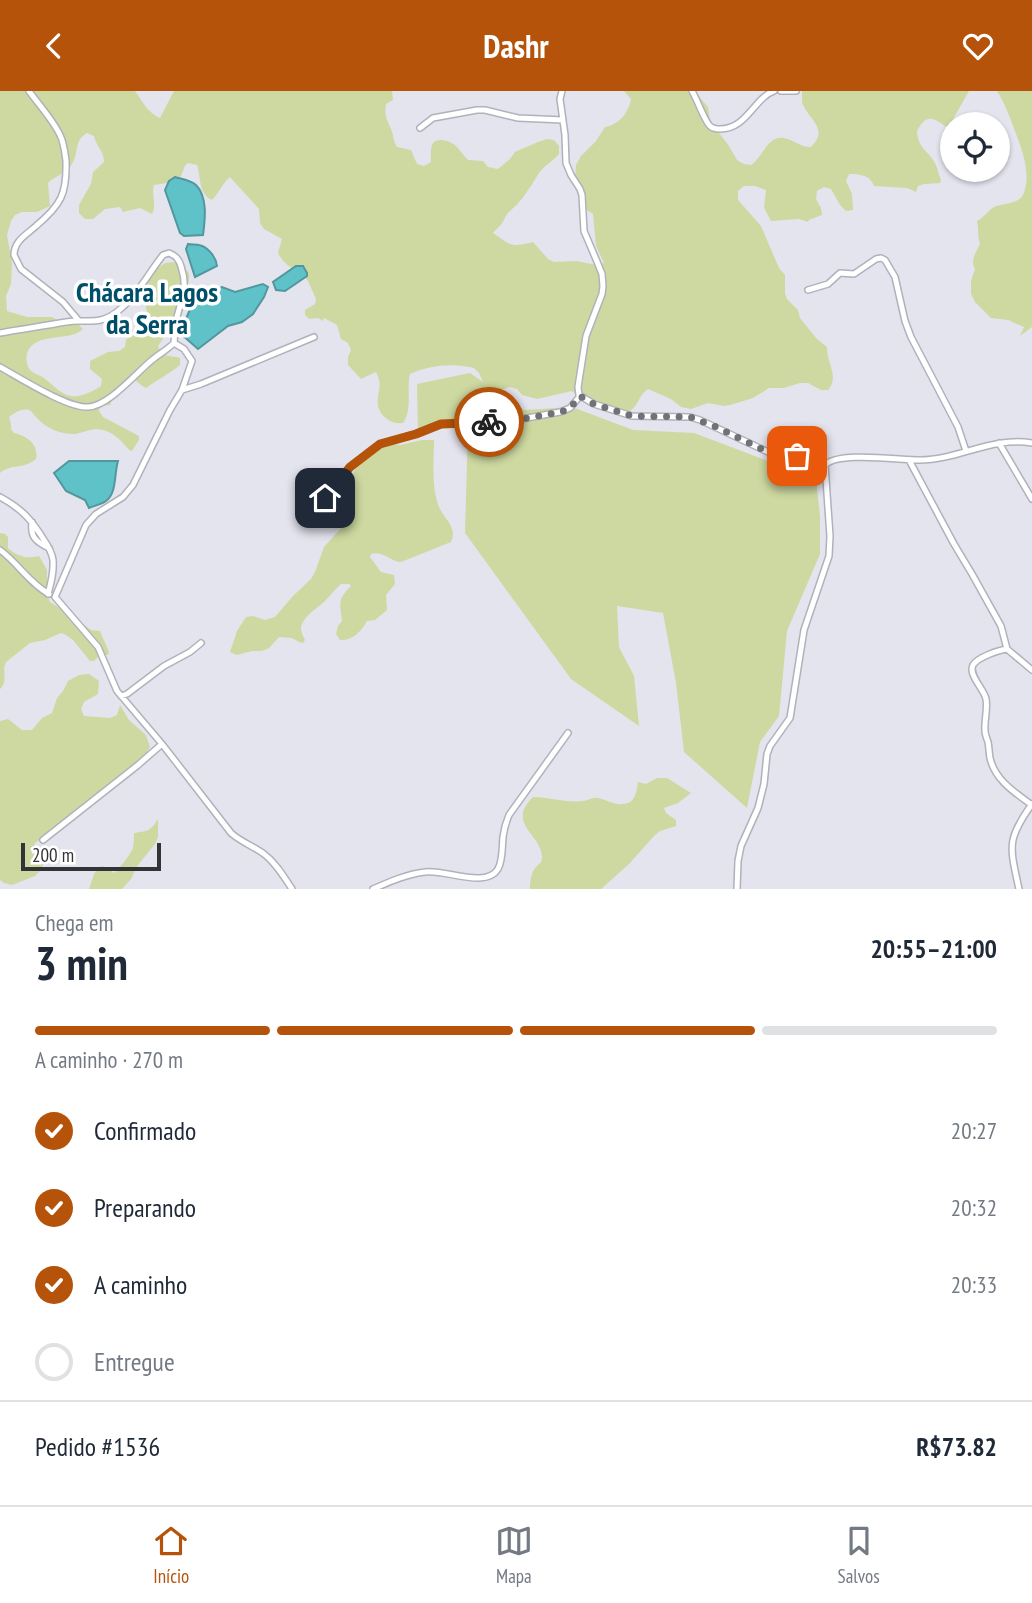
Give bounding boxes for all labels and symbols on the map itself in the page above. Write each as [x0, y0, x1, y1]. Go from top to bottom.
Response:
district label: Chácara Lagos da Serra [76, 273, 218, 342]
courier [454, 387, 524, 457]
pin [767, 426, 827, 486]
pin [295, 468, 355, 528]
scale bar [21, 840, 161, 872]

